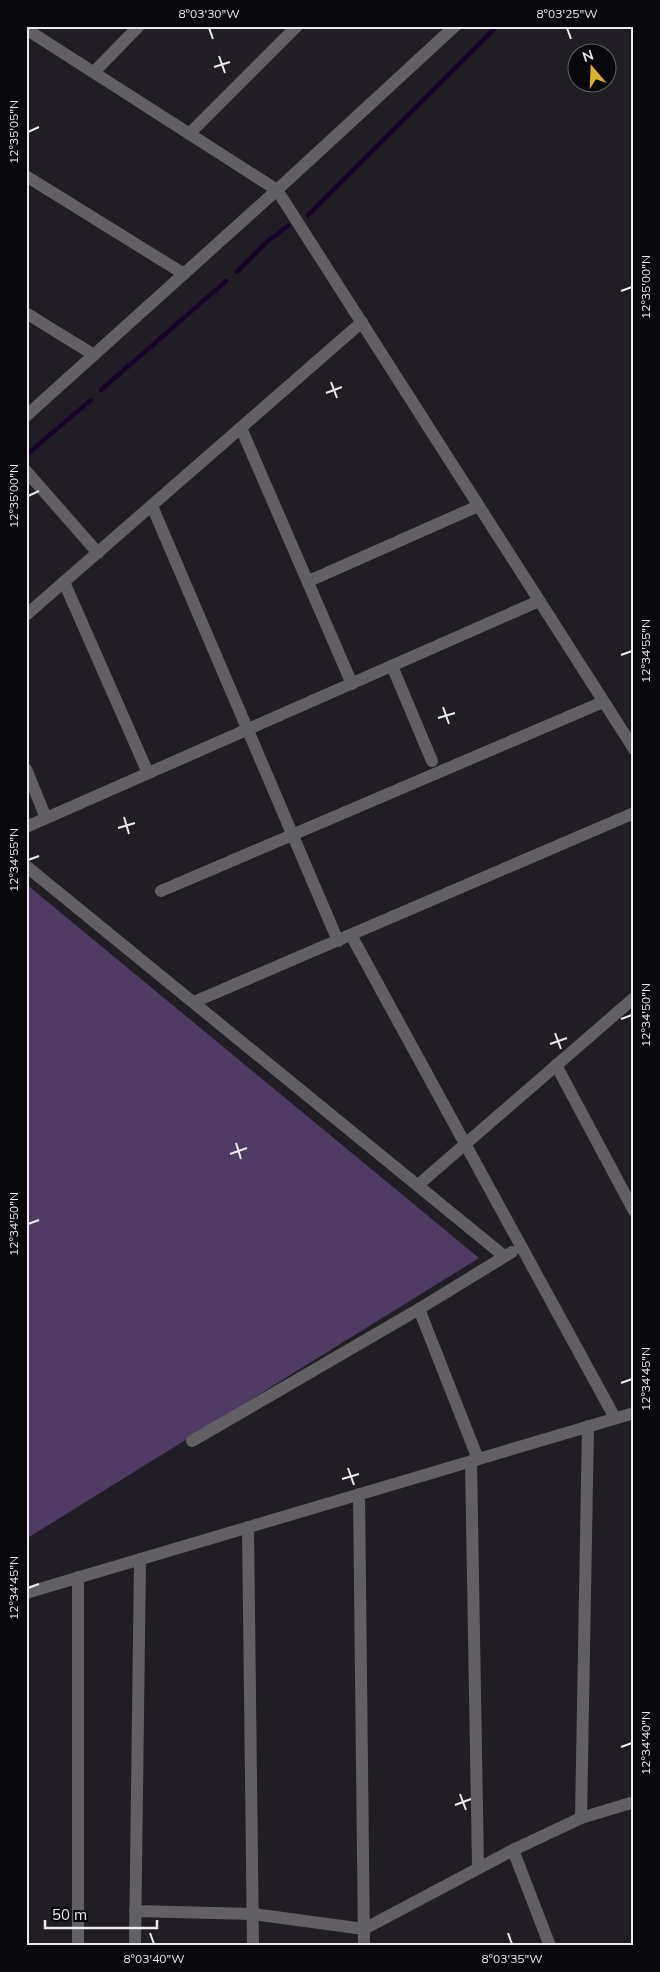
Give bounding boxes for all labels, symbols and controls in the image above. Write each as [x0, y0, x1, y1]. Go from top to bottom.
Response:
text: 8°03'30"W [178, 6, 240, 21]
text: 8°03'25"W [536, 6, 598, 21]
north arrow [568, 42, 618, 92]
text: N [580, 45, 596, 66]
text: 12°35'05"N [6, 100, 21, 164]
text: 12°35'00"N [638, 255, 653, 319]
text: 12°35'00"N [6, 464, 21, 528]
text: 12°34'55"N [638, 619, 653, 683]
text: 12°34'55"N [6, 828, 21, 892]
text: 12°34'50"N [638, 983, 653, 1047]
text: 12°34'50"N [6, 1192, 21, 1256]
text: 12°34'45"N [638, 1347, 653, 1411]
text: 12°34'45"N [6, 1556, 21, 1620]
text: 12°34'40"N [638, 1711, 653, 1775]
scale bar [45, 1897, 158, 1929]
text: 50 m [52, 1905, 87, 1924]
text: 8°03'40"W [123, 1951, 185, 1966]
text: 8°03'35"W [481, 1951, 543, 1966]

